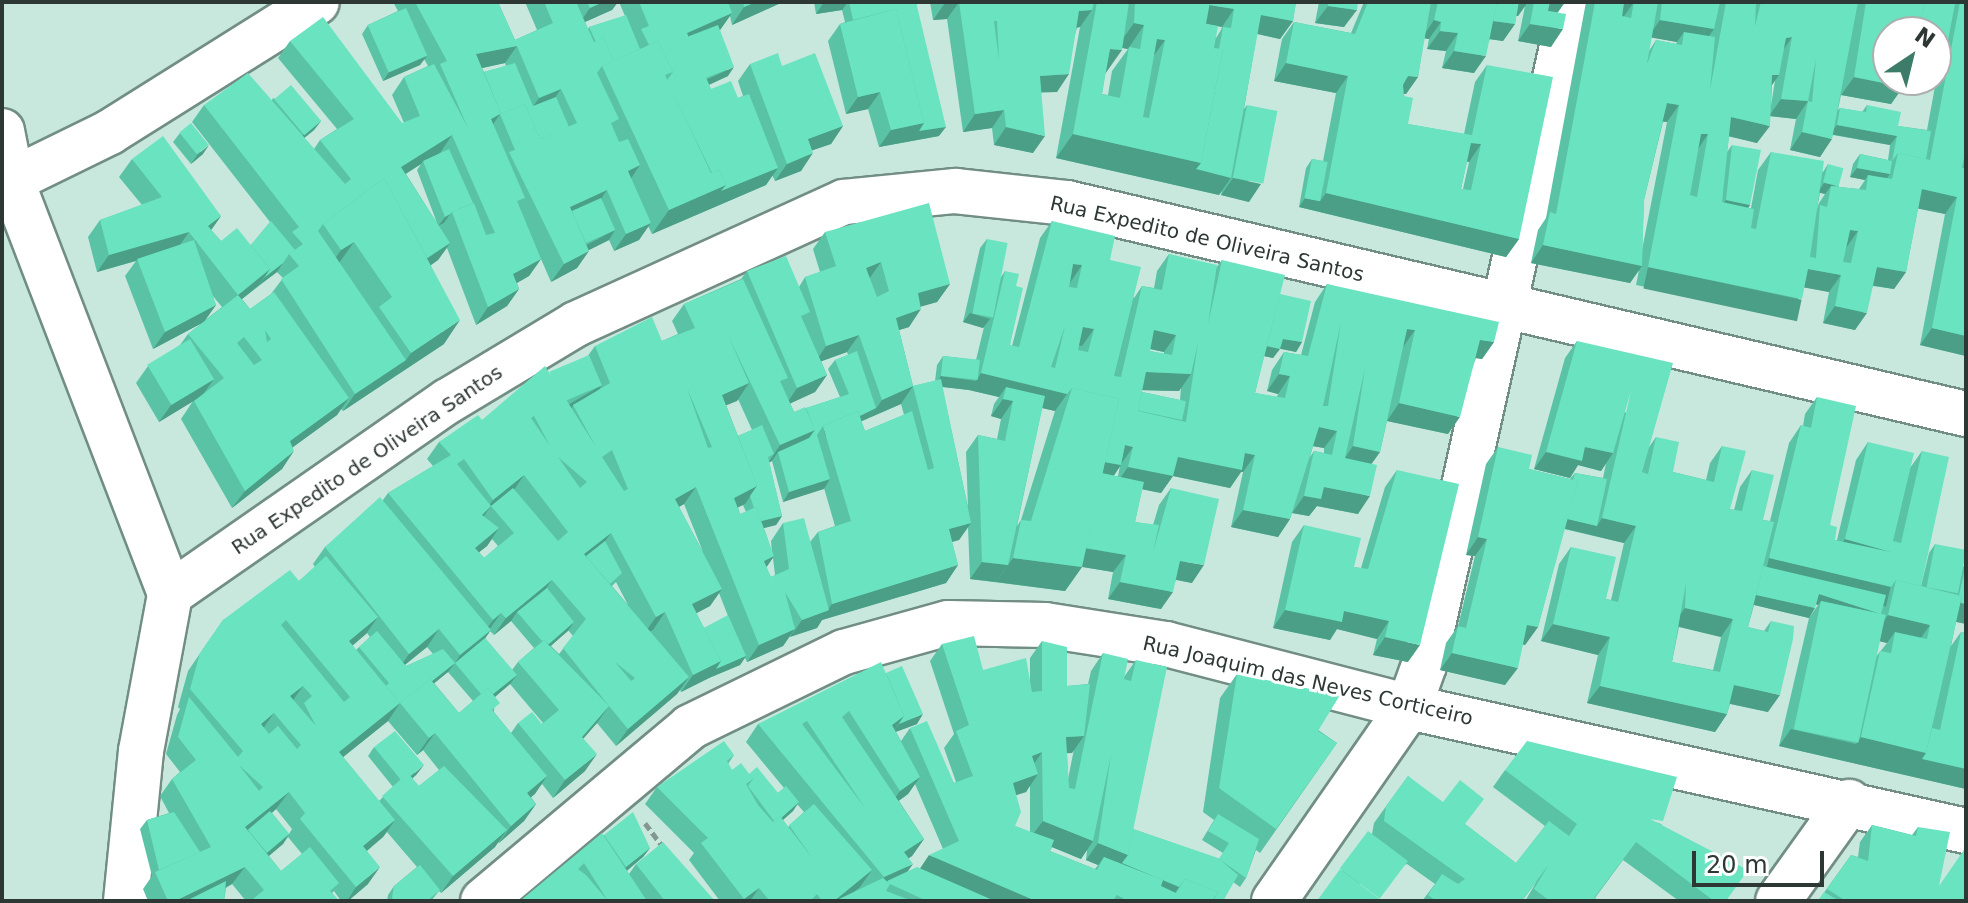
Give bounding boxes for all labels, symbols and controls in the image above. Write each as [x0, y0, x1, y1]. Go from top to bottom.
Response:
north arrow [1872, 16, 1952, 96]
text: N [1910, 22, 1940, 53]
street label: Rua Expedito de Oliveira Santos [1048, 191, 1366, 287]
street label: Rua Expedito de Oliveira Santos [227, 360, 507, 560]
street label: Rua Joaquim das Neves Corticeiro [1141, 631, 1475, 731]
scale bar [1696, 835, 1828, 885]
text: 20 m [1706, 851, 1768, 879]

